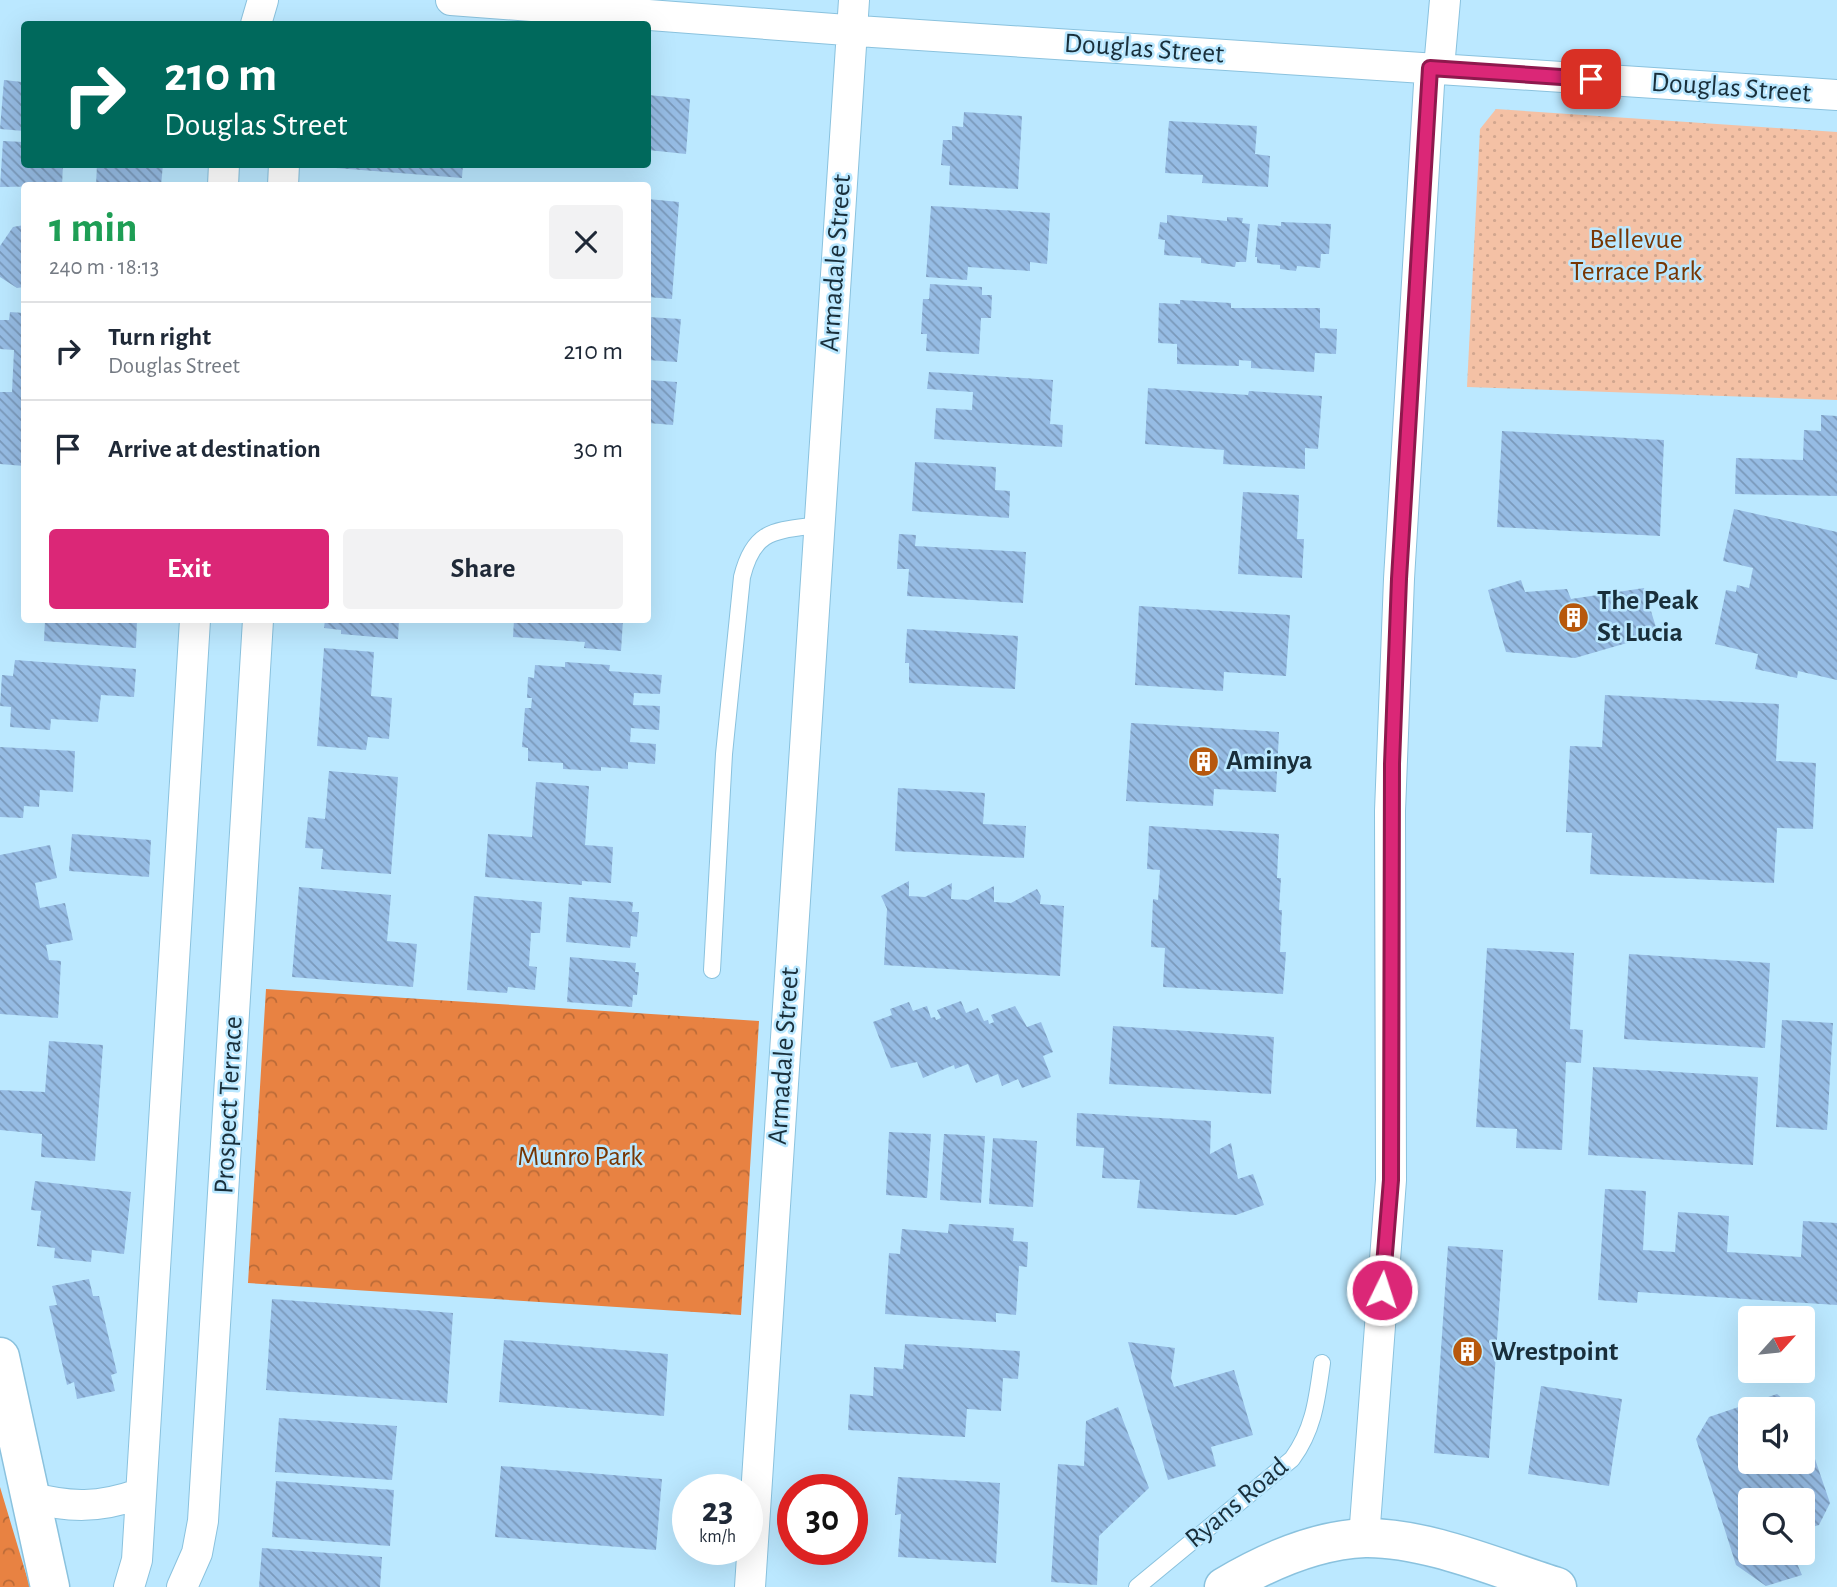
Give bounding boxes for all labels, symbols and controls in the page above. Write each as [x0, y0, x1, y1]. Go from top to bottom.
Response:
street label: Douglas Street [1063, 29, 1225, 69]
icon: right [49, 49, 140, 140]
pin [1561, 49, 1621, 109]
text: 210 m [164, 51, 277, 100]
icon: arrive [1572, 60, 1610, 98]
street label: Douglas Street [1650, 68, 1812, 108]
text: Douglas Street [164, 109, 347, 141]
street label: Armadale Street [816, 173, 856, 353]
button: close [549, 205, 623, 279]
text: 1 min [49, 207, 138, 249]
park label: Bellevue Terrace Park [1570, 226, 1702, 286]
text: 240 m · 18:13 [49, 256, 159, 279]
text: Turn right [108, 324, 211, 350]
icon: right [49, 332, 87, 370]
text: 210 m [563, 338, 623, 364]
text: Douglas Street [108, 355, 240, 378]
icon: arrive [49, 430, 87, 468]
text: Arrive at destination [108, 436, 321, 462]
text: 30 m [573, 436, 623, 462]
button: Exit [49, 529, 329, 609]
button: Share [343, 529, 623, 609]
place label: The Peak St Lucia [1597, 587, 1699, 647]
building icon: The Peak St Lucia [1557, 600, 1591, 634]
building icon: Aminya [1186, 744, 1220, 778]
place label: Aminya [1226, 747, 1313, 775]
street label: Armadale Street [764, 966, 804, 1146]
street label: Prospect Terrace [210, 1015, 248, 1195]
park label: Munro Park [517, 1143, 643, 1171]
position arrow [1345, 1253, 1419, 1327]
north arrow [1738, 1306, 1815, 1382]
map controls [1738, 1306, 1815, 1565]
building icon: Wrestpoint [1451, 1335, 1485, 1369]
place label: Wrestpoint [1491, 1338, 1619, 1366]
button: sound [1738, 1397, 1815, 1474]
street label: Ryans Road [1180, 1452, 1294, 1554]
speed limit sign: 30 [777, 1474, 868, 1565]
button: search [1738, 1488, 1815, 1565]
text: 23 [702, 1493, 733, 1528]
text: km/h [699, 1528, 736, 1546]

